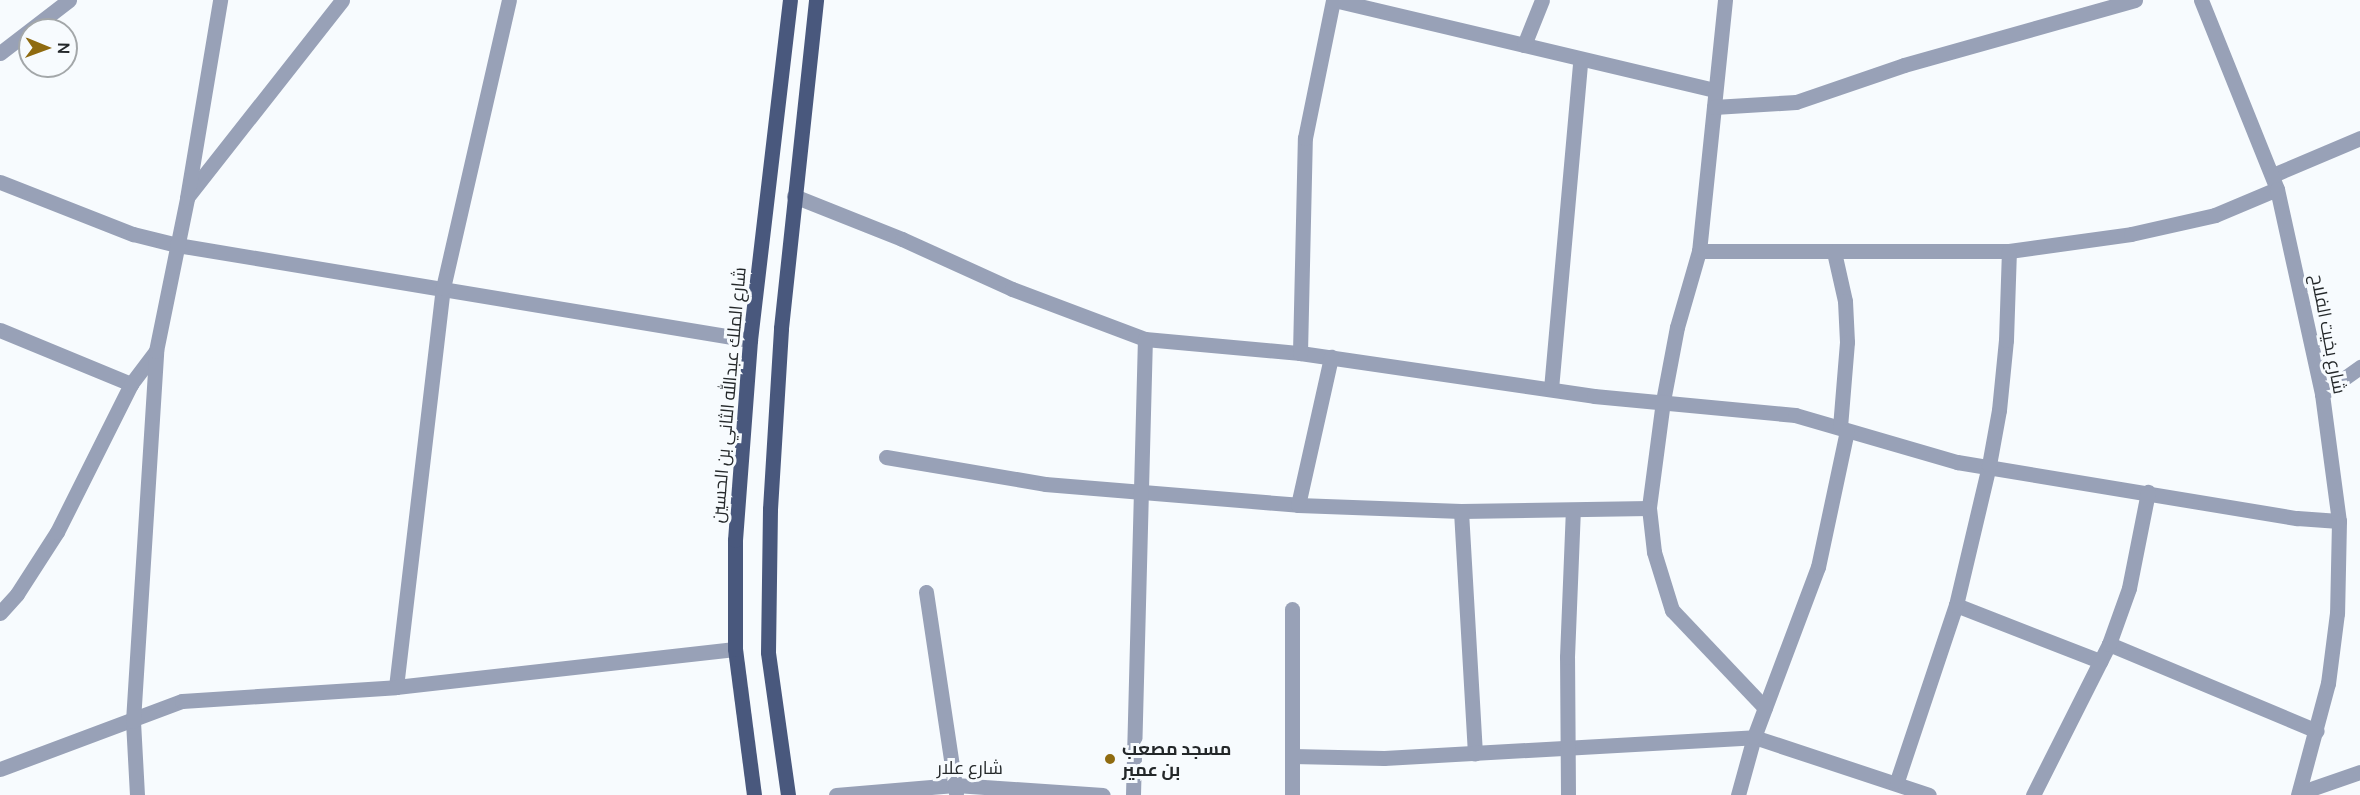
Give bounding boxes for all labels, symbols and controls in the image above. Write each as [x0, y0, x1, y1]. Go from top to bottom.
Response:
north arrow [18, 18, 78, 78]
text: N [53, 42, 75, 54]
street label: شارع الملك عبدالله الثاني بن الحسين [706, 266, 750, 524]
street label: شارع بخيت الفلاح [2307, 272, 2351, 396]
place label: مسجد مصعب بن عمير [1122, 738, 1231, 780]
marker: مسجد مصعب بن عمير [1103, 752, 1117, 766]
street label: شارع علار [937, 756, 1003, 778]

